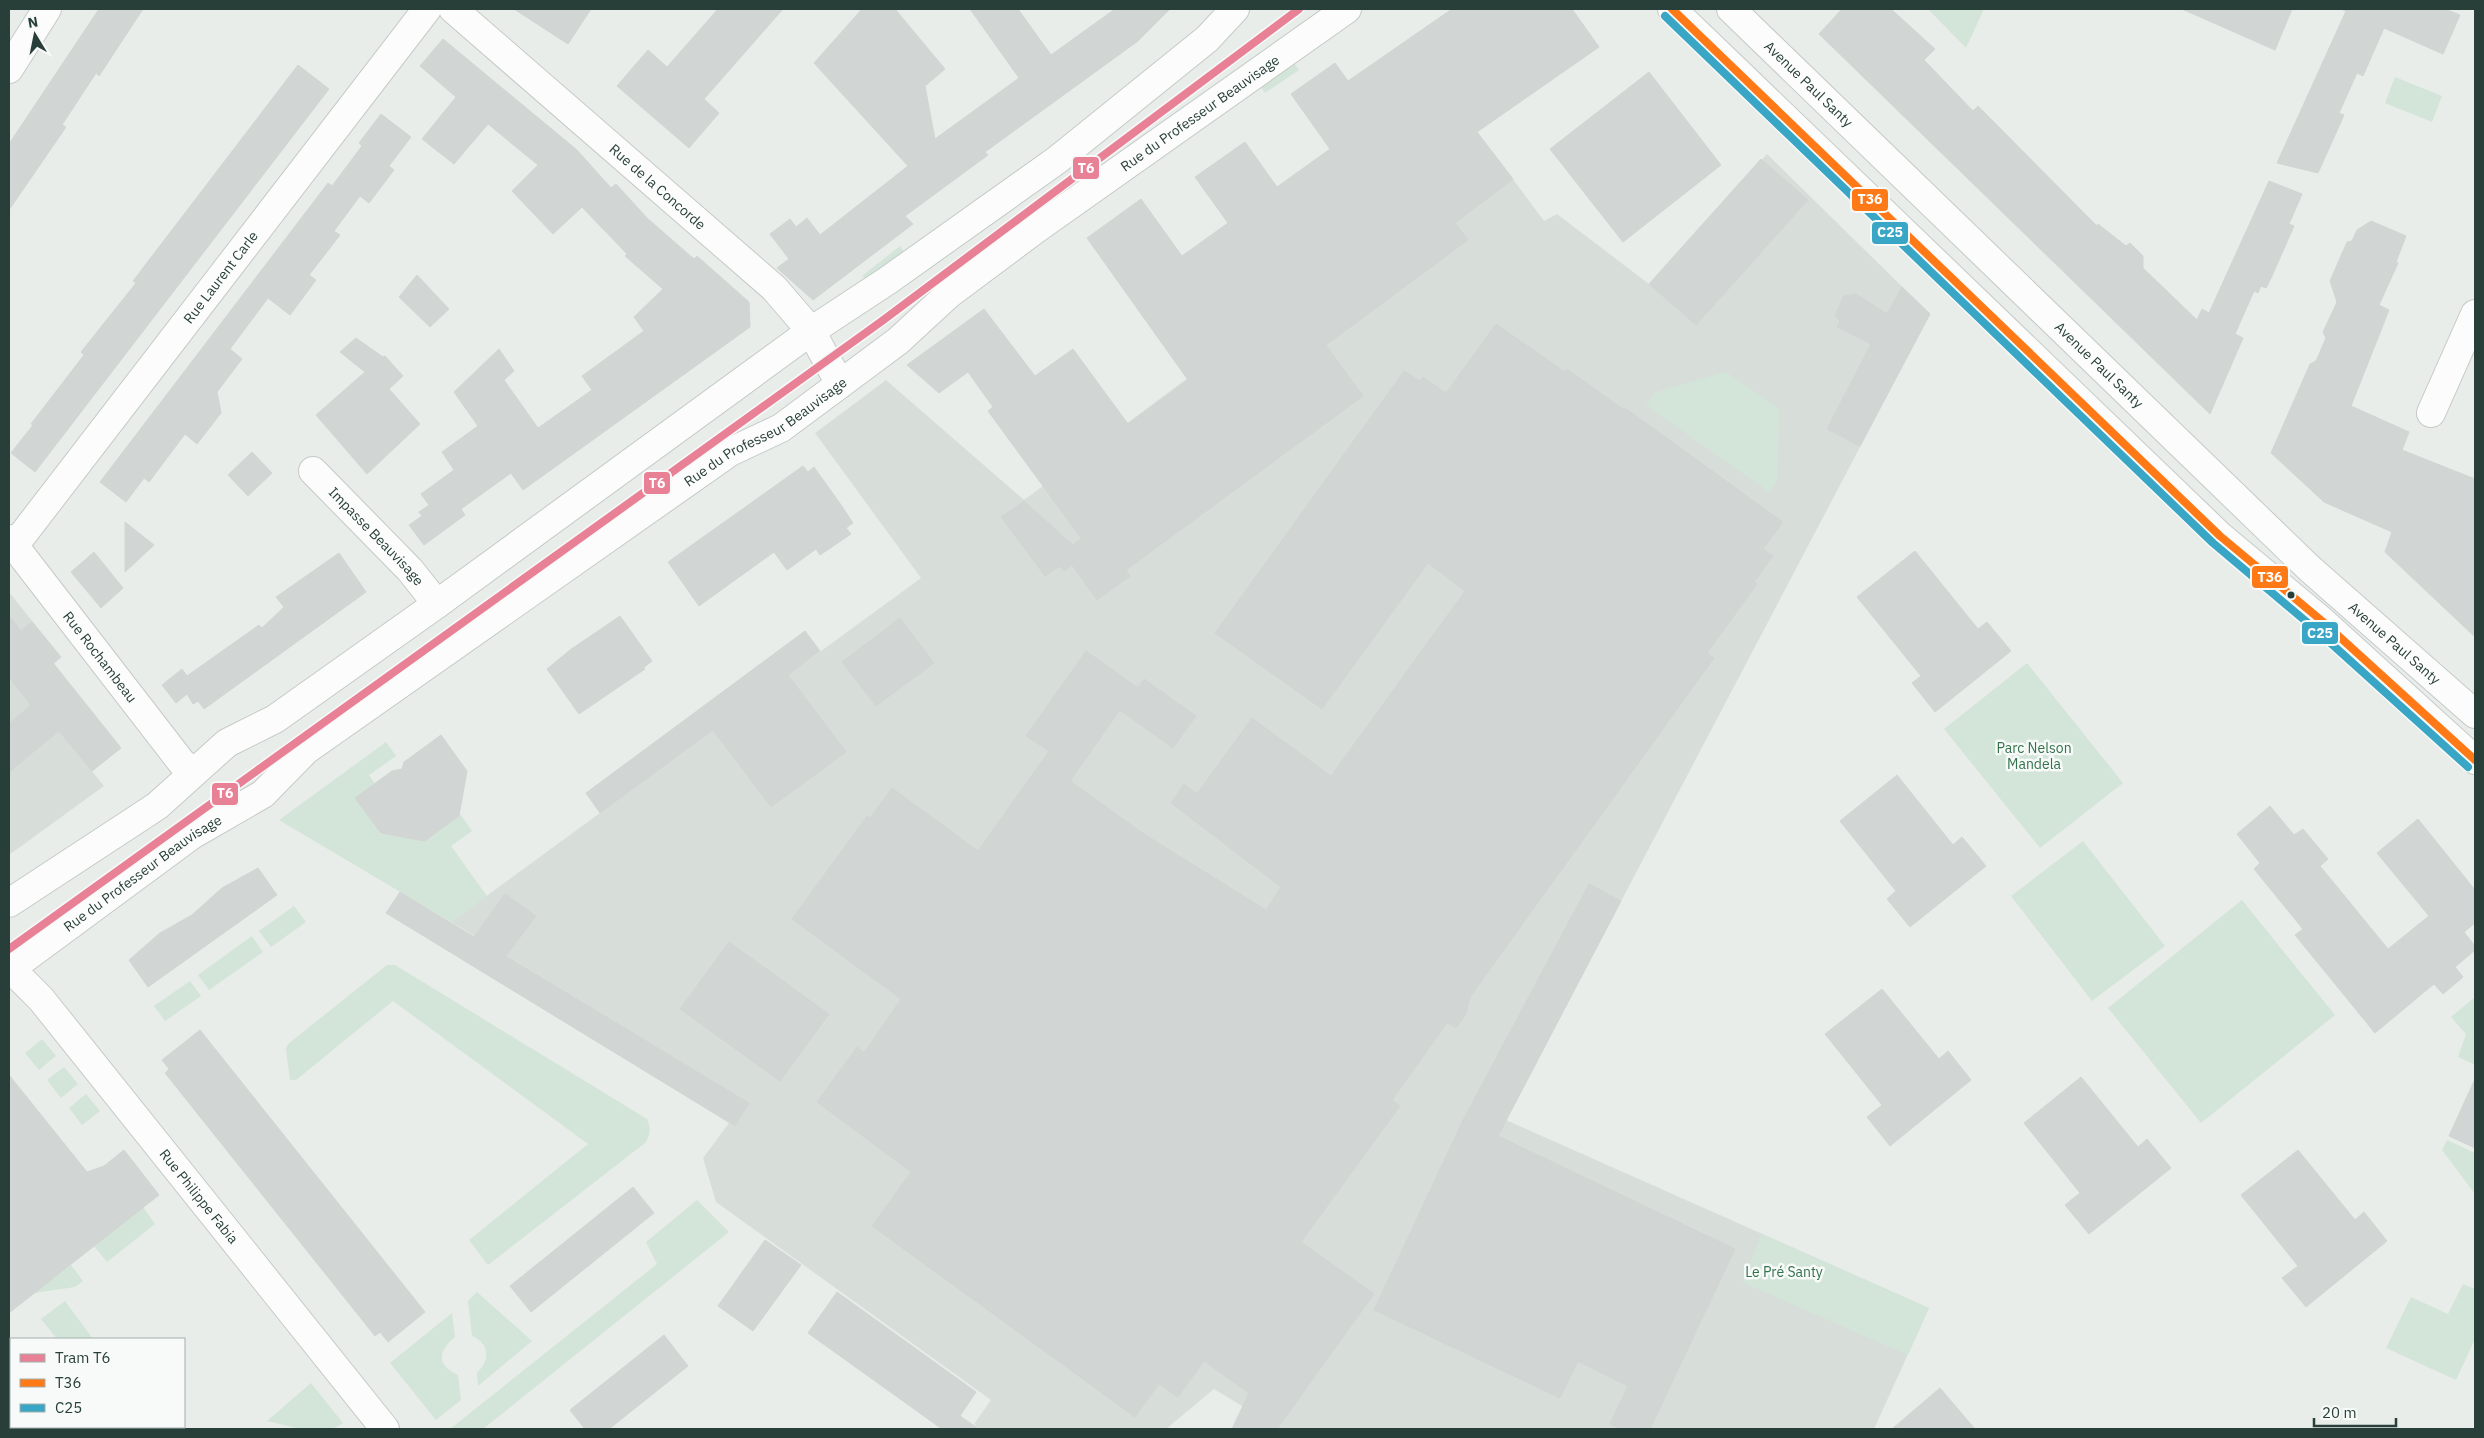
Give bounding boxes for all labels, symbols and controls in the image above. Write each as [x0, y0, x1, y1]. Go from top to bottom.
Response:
north arrow [10, 10, 60, 60]
text: N [26, 12, 39, 32]
street label: Avenue Paul Santy [1761, 37, 1857, 131]
street label: Rue du Professeur Beauvisage [1117, 51, 1283, 175]
street label: Rue de la Concorde [606, 140, 710, 234]
line badge: T6 [1072, 156, 1100, 180]
text: T6 [1078, 159, 1094, 177]
line badge: T36 [1851, 188, 1889, 212]
text: T36 [1858, 190, 1882, 208]
line badge: C25 [1871, 221, 1909, 245]
text: C25 [1877, 223, 1903, 241]
street label: Rue Laurent Carle [179, 227, 262, 327]
street label: Avenue Paul Santy [2051, 318, 2147, 412]
street label: Rue du Professeur Beauvisage [680, 373, 851, 491]
line badge: T6 [643, 471, 671, 495]
text: T6 [649, 474, 665, 492]
street label: Impasse Beauvisage [325, 483, 428, 589]
line badge: T36 [2251, 565, 2289, 589]
text: T36 [2258, 568, 2282, 586]
unlabelled marker [2286, 590, 2296, 600]
street label: Avenue Paul Santy [2345, 598, 2444, 688]
street label: Rue Rochambeau [59, 608, 141, 706]
line badge: C25 [2301, 621, 2339, 645]
text: C25 [2307, 624, 2333, 642]
park label: Parc Nelson Mandela [1996, 739, 2072, 773]
line badge: T6 [211, 782, 239, 806]
text: T6 [217, 784, 233, 802]
street label: Rue du Professeur Beauvisage [60, 811, 225, 936]
street label: Rue Philippe Fabia [156, 1145, 243, 1248]
park label: Le Pré Santy [1745, 1263, 1823, 1281]
legend [10, 1338, 185, 1428]
text: Tram T6 [55, 1348, 111, 1367]
text: T36 [55, 1373, 82, 1392]
scale bar [2314, 1396, 2396, 1428]
text: C25 [55, 1398, 82, 1417]
text: 20 m [2322, 1403, 2357, 1422]

